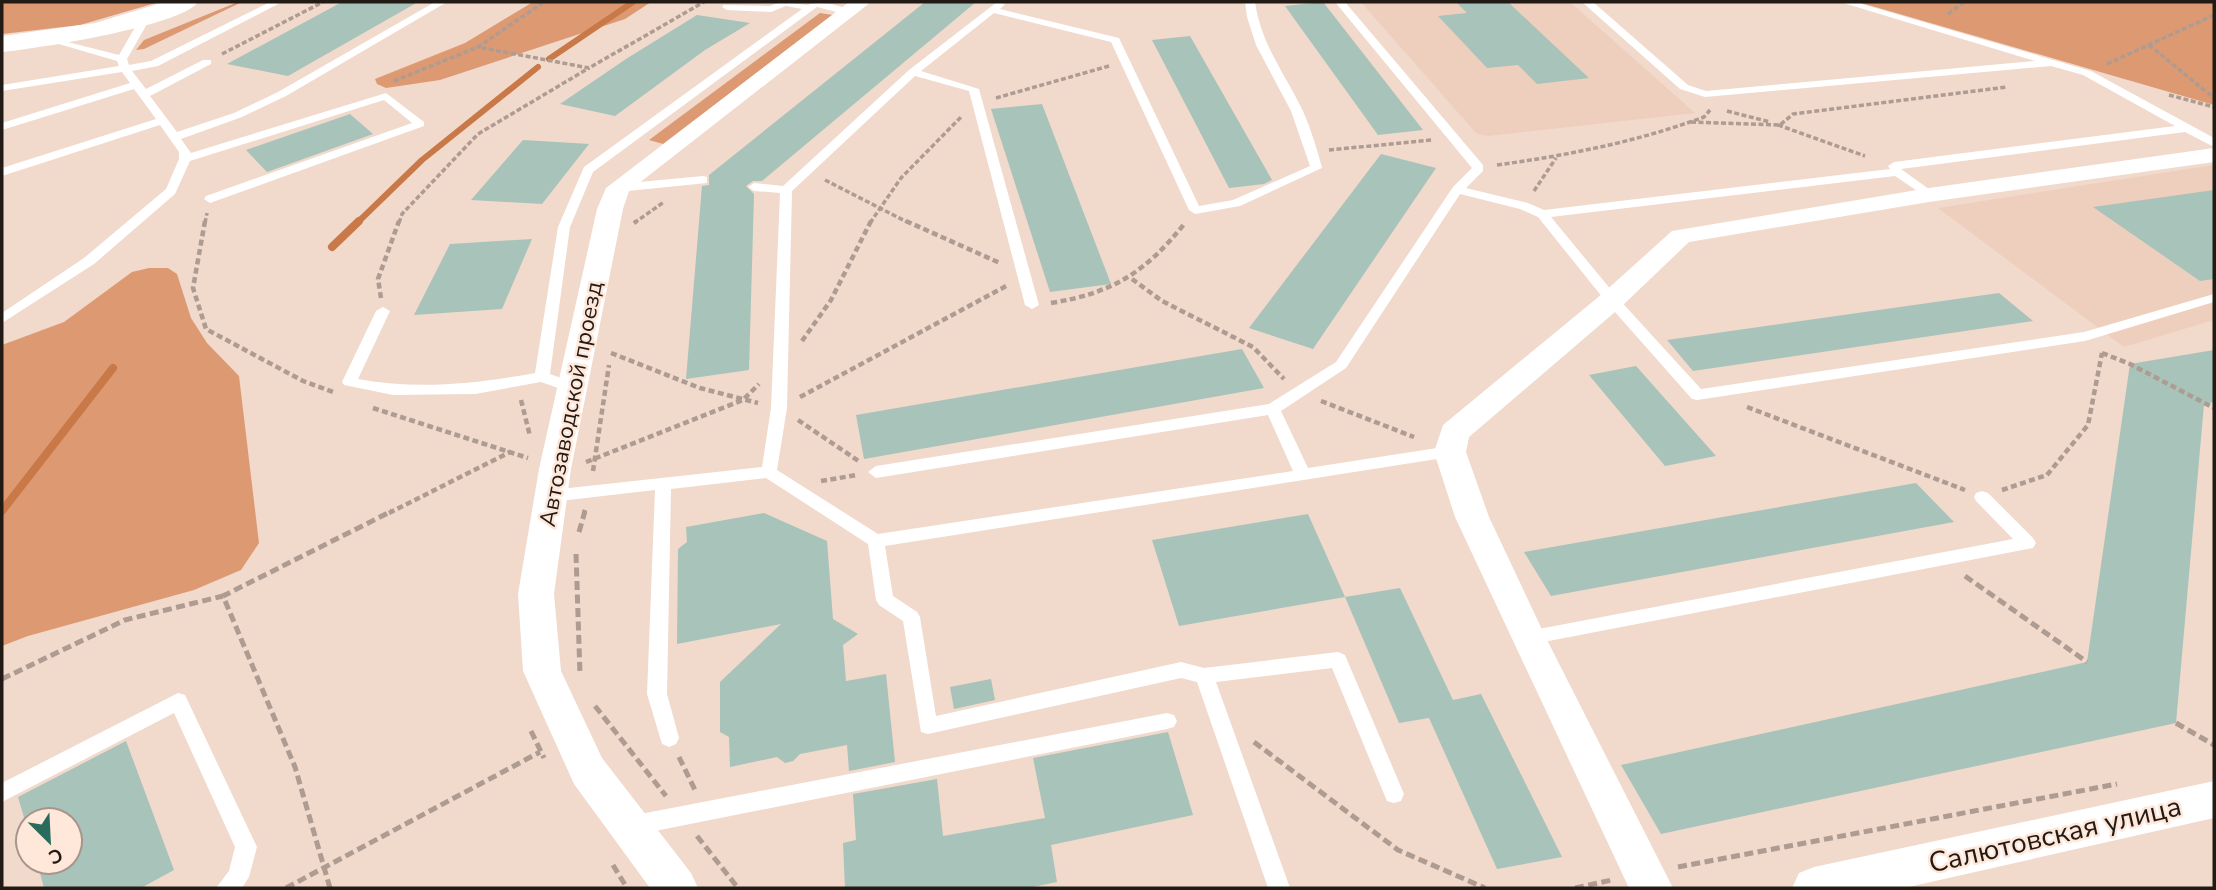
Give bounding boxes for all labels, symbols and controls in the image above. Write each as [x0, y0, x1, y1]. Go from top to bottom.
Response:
street label: Автозаводской проезд [532, 279, 610, 529]
street label: Салютовская улица [1925, 787, 2185, 883]
north arrow [14, 806, 84, 876]
text: С [44, 841, 67, 870]

